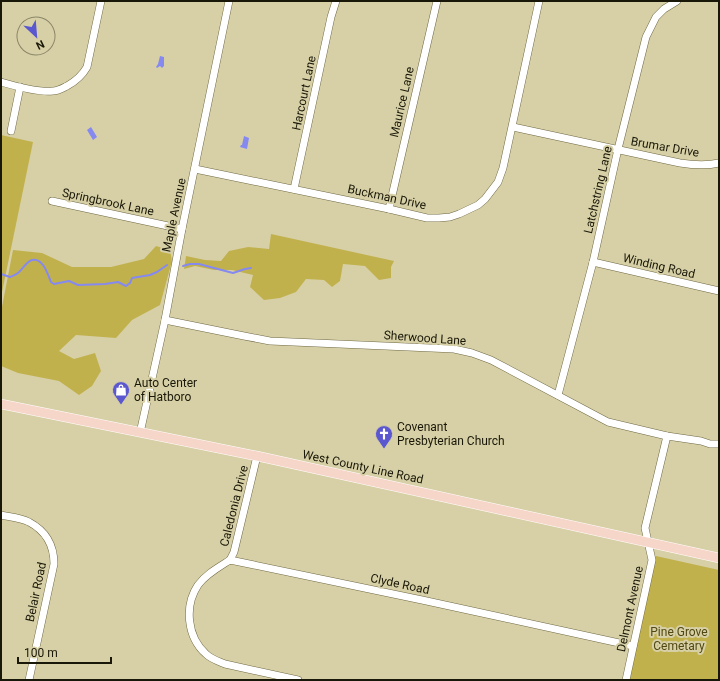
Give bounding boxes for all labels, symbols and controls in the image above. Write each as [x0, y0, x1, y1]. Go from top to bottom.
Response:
north arrow [16, 16, 56, 56]
text: N [34, 37, 47, 52]
street label: Harcourt Lane [289, 54, 319, 132]
street label: Maurice Lane [387, 65, 417, 139]
street label: Brumar Drive [630, 134, 700, 160]
street label: Latchstring Lane [581, 145, 615, 235]
street label: Maple Avenue [159, 177, 189, 253]
street label: Buckman Drive [346, 182, 428, 212]
street label: Springbrook Lane [61, 185, 155, 219]
street label: Winding Road [621, 251, 697, 281]
street label: Sherwood Lane [383, 328, 467, 348]
place label: Auto Center of Hatboro [134, 376, 197, 404]
shop icon: Auto Center of Hatboro [111, 380, 131, 405]
place label: Covenant Presbyterian Church [397, 420, 505, 448]
church icon: Covenant Presbyterian Church [374, 424, 394, 449]
street label: West County Line Road [301, 447, 425, 487]
street label: Caledonia Drive [217, 464, 251, 548]
street label: Belair Road [23, 561, 49, 623]
street label: Delmont Avenue [614, 565, 646, 653]
street label: Clyde Road [369, 571, 431, 597]
park label: Pine Grove Cemetary [650, 625, 708, 653]
scale bar [18, 639, 111, 665]
text: 100 m [24, 646, 58, 660]

